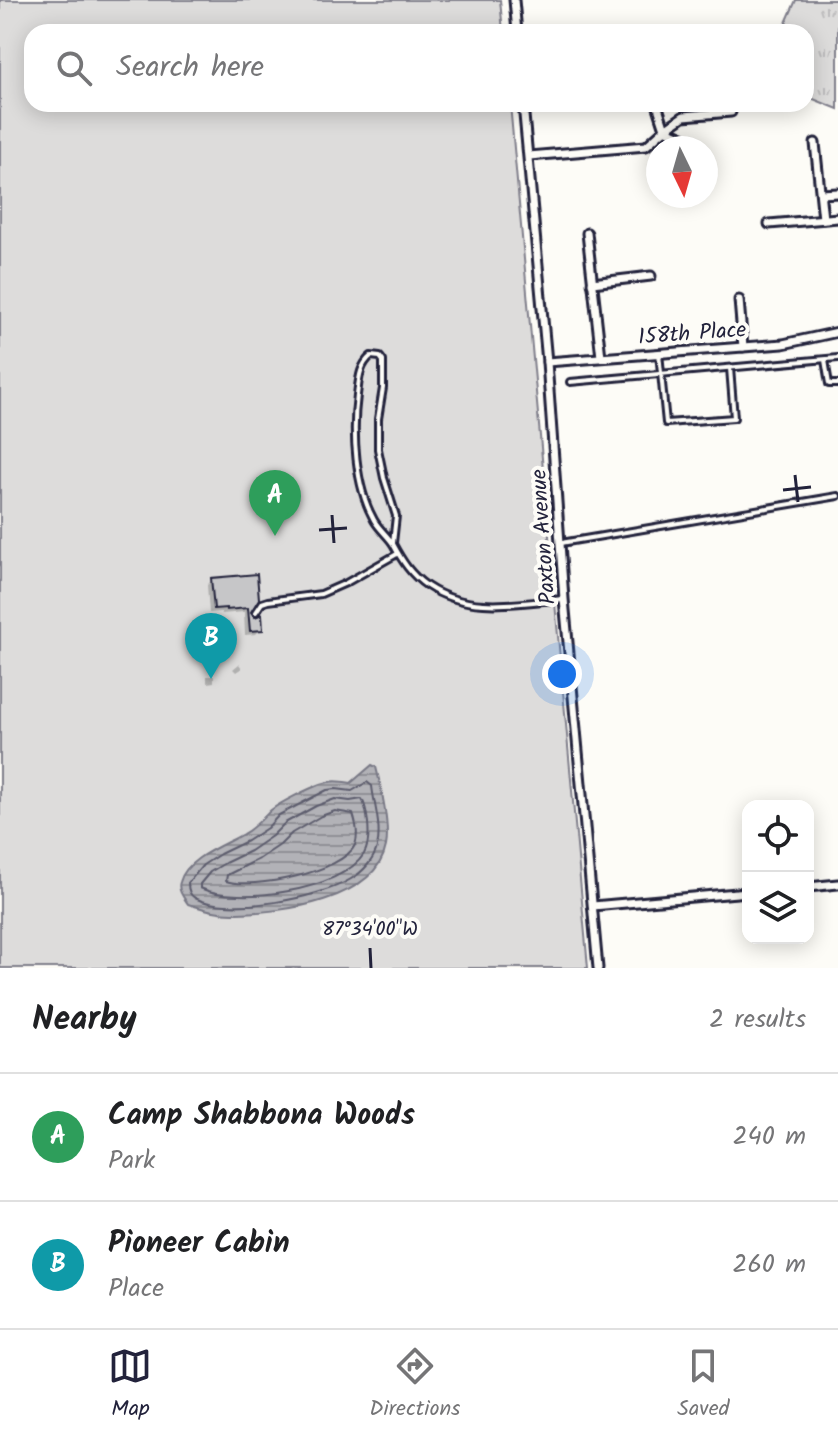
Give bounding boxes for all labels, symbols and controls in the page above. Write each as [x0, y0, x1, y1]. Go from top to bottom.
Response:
search box [24, 24, 814, 112]
text: Search here [116, 44, 264, 92]
icon: search [52, 46, 96, 90]
north arrow [646, 136, 718, 208]
street label: 158th Place [637, 313, 748, 356]
street label: Paxton Avenue [522, 468, 567, 606]
pin: A [249, 470, 301, 536]
pin: B [185, 613, 237, 679]
your location [542, 654, 582, 694]
map controls [742, 800, 814, 944]
button: locate [742, 800, 814, 872]
button: layers [742, 872, 814, 944]
text: 87°34'00"W [322, 914, 418, 946]
text: Nearby [32, 993, 137, 1047]
text: 2 results [709, 999, 806, 1041]
text: Camp Shabbona Woods [108, 1092, 415, 1140]
text: A [50, 1116, 66, 1158]
text: 240 m [732, 1116, 806, 1158]
text: Park [108, 1140, 155, 1182]
text: Pioneer Cabin [108, 1220, 290, 1268]
text: B [50, 1244, 66, 1286]
text: 260 m [732, 1244, 806, 1286]
text: Place [108, 1268, 164, 1310]
tab: Map [108, 1344, 152, 1427]
tab: Directions [369, 1344, 461, 1427]
tab: Saved [677, 1344, 730, 1427]

